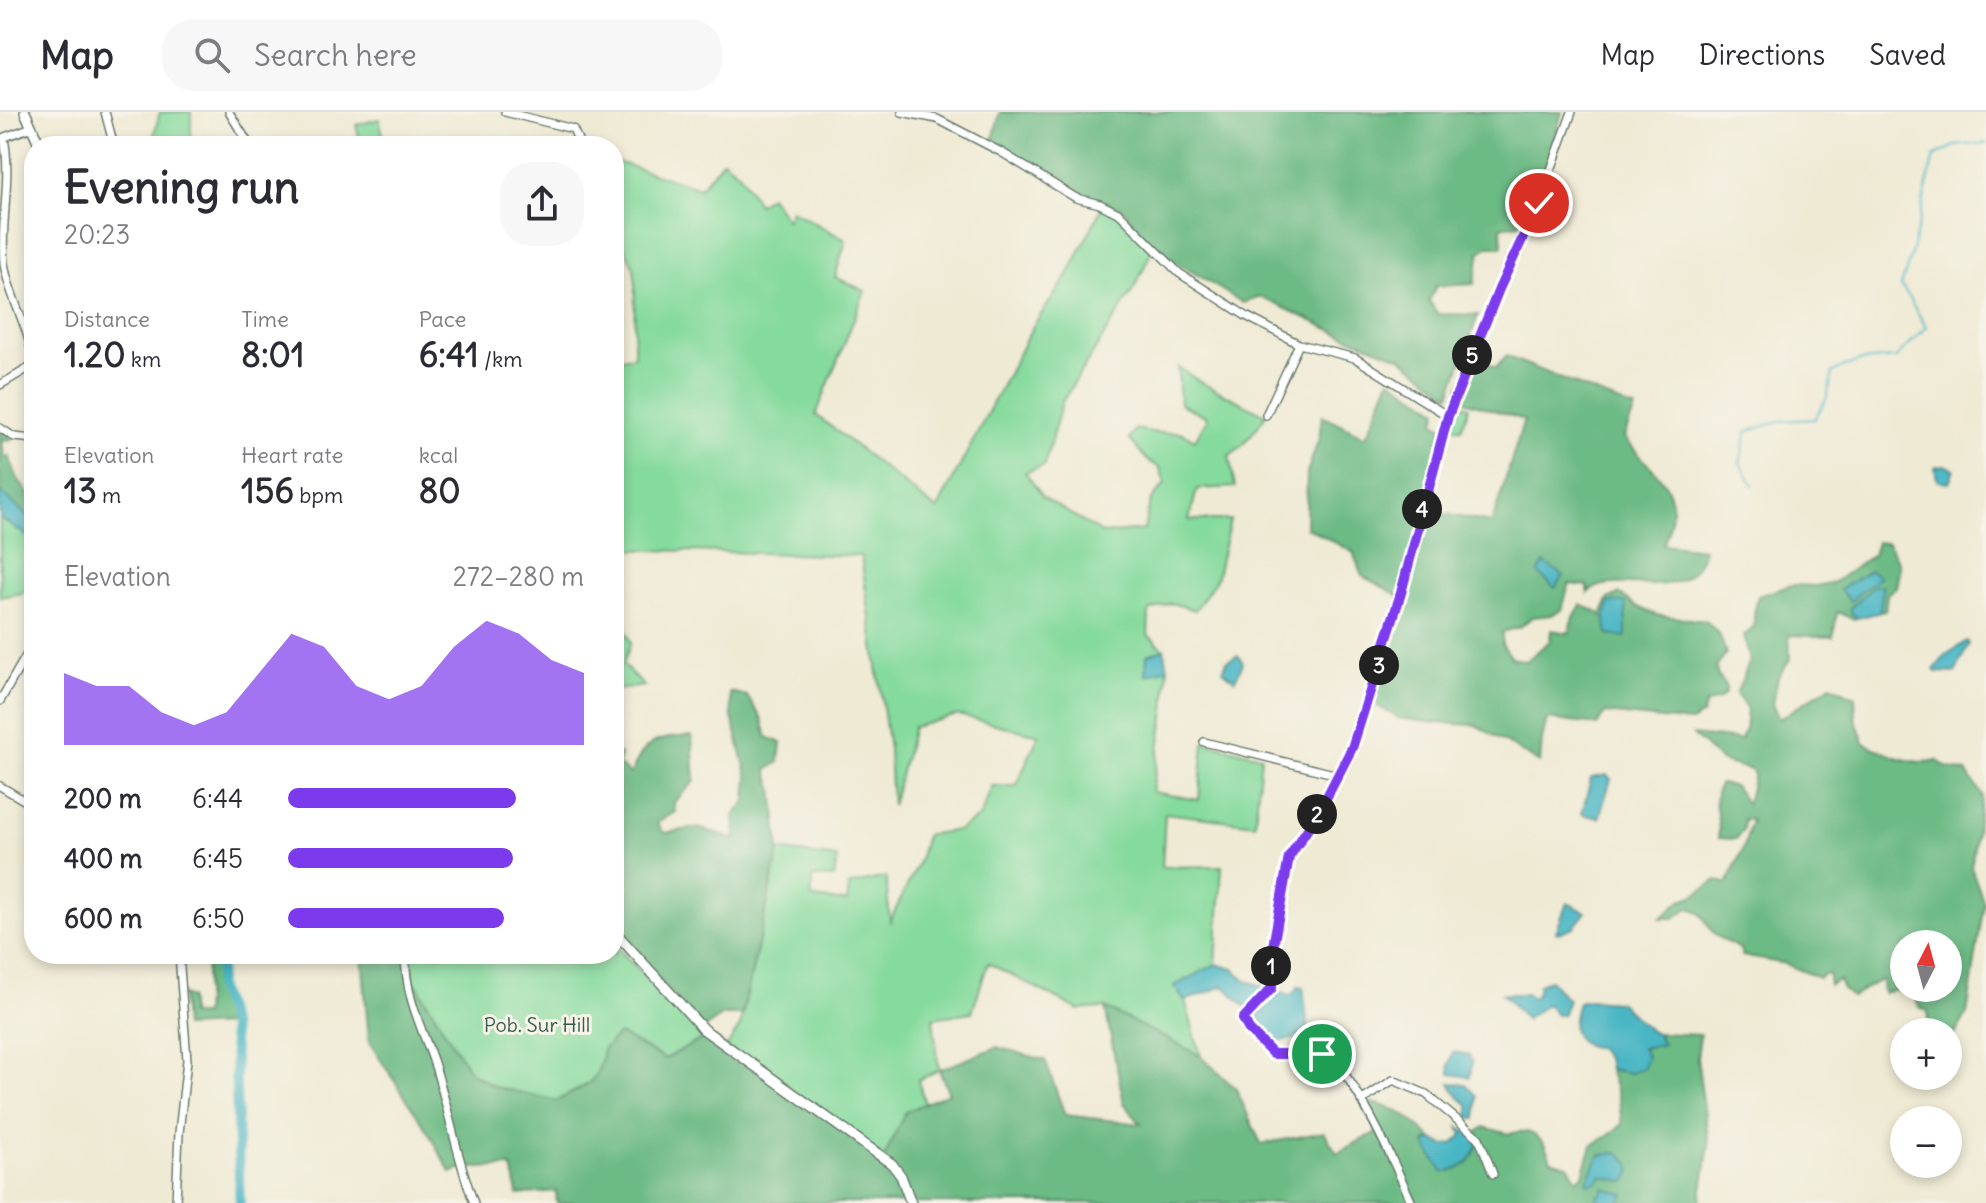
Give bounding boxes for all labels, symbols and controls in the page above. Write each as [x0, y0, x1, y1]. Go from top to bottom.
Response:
search box [162, 19, 722, 91]
text: Map [40, 32, 114, 79]
icon: search [190, 33, 234, 77]
text: Search here [254, 36, 417, 74]
text: Map [1600, 37, 1655, 73]
text: Directions [1699, 37, 1825, 73]
text: Saved [1869, 37, 1946, 73]
text: Evening run [64, 160, 299, 215]
button: share [500, 162, 584, 246]
pin [1505, 169, 1573, 237]
icon: check [1517, 181, 1561, 225]
text: 20:23 [64, 218, 130, 251]
text: Distance [64, 305, 150, 333]
text: Time [241, 305, 289, 333]
text: Pace [419, 305, 466, 333]
text: 1.20 [64, 333, 126, 376]
text: 8:01 [241, 333, 304, 376]
text: 6:41 [419, 333, 479, 376]
pin: 5 [1452, 335, 1492, 375]
text: 5 [1466, 341, 1478, 369]
text: km [126, 345, 161, 373]
text: /km [479, 345, 523, 373]
text: Elevation [64, 441, 154, 469]
text: Heart rate [241, 441, 343, 469]
text: kcal [419, 441, 458, 469]
text: 13 [64, 469, 97, 512]
text: 156 [241, 469, 294, 512]
text: 80 [419, 469, 461, 512]
text: m [97, 481, 121, 509]
text: bpm [294, 481, 343, 509]
pin: 4 [1402, 489, 1442, 529]
text: 4 [1416, 495, 1428, 523]
text: Elevation [64, 560, 171, 593]
text: 272–280 m [453, 560, 584, 593]
pin: 3 [1359, 645, 1399, 685]
text: 3 [1373, 651, 1385, 679]
text: 200 m [64, 782, 141, 815]
text: 6:44 [192, 782, 243, 815]
pin: 2 [1297, 794, 1337, 834]
text: 2 [1311, 800, 1323, 828]
text: 400 m [64, 842, 142, 875]
text: 6:45 [192, 842, 243, 875]
text: 600 m [64, 902, 142, 935]
text: 6:50 [192, 902, 245, 935]
north arrow [1890, 930, 1962, 1002]
map controls [1890, 930, 1962, 1178]
pin: 1 [1251, 946, 1291, 986]
text: 1 [1267, 952, 1275, 980]
park label: Pob. Sur Hill [484, 1012, 590, 1037]
button: + [1890, 1018, 1962, 1090]
pin [1288, 1020, 1356, 1088]
icon: arrive [1300, 1032, 1344, 1076]
button: − [1890, 1106, 1962, 1178]

